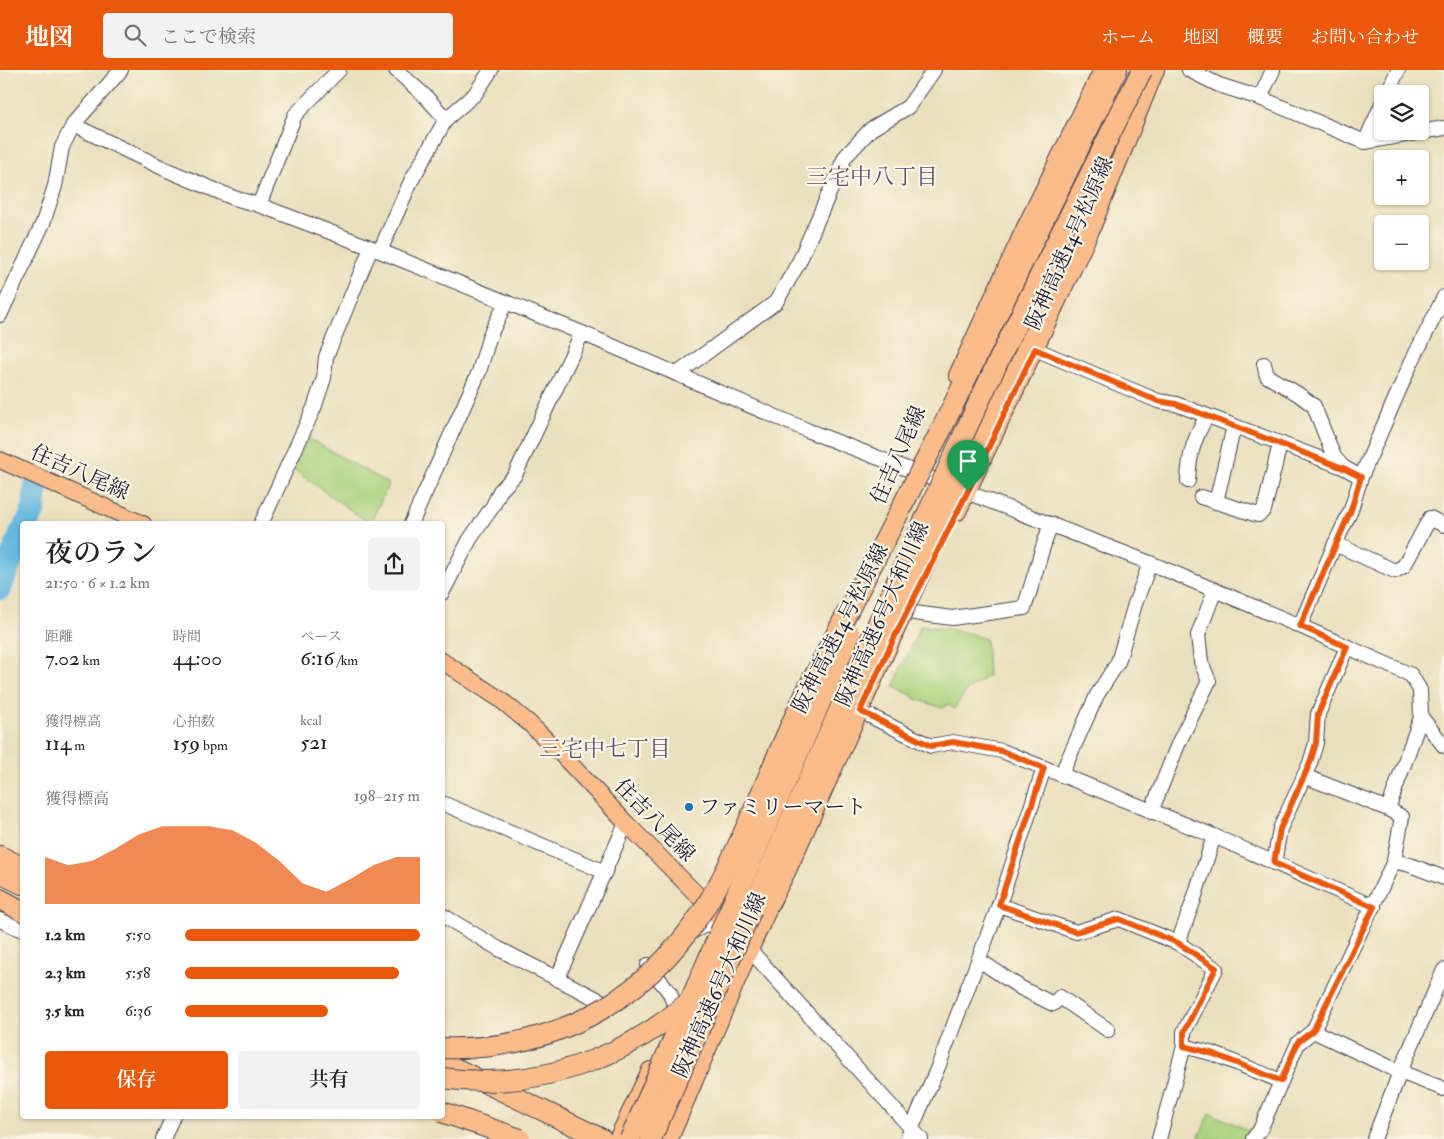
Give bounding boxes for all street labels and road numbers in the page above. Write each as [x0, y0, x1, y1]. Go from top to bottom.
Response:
street label: 阪神高速14号松原線 [1019, 152, 1120, 334]
street label: 住吉八尾線 [865, 402, 932, 509]
street label: 住吉八尾線 [26, 439, 133, 506]
street label: 阪神高速6号大和川線 [830, 518, 935, 711]
street label: 阪神高速14号松原線 [786, 539, 895, 718]
street label: 住吉八尾線 [608, 773, 701, 867]
street label: 阪神高速6号大和川線 [667, 889, 772, 1082]

